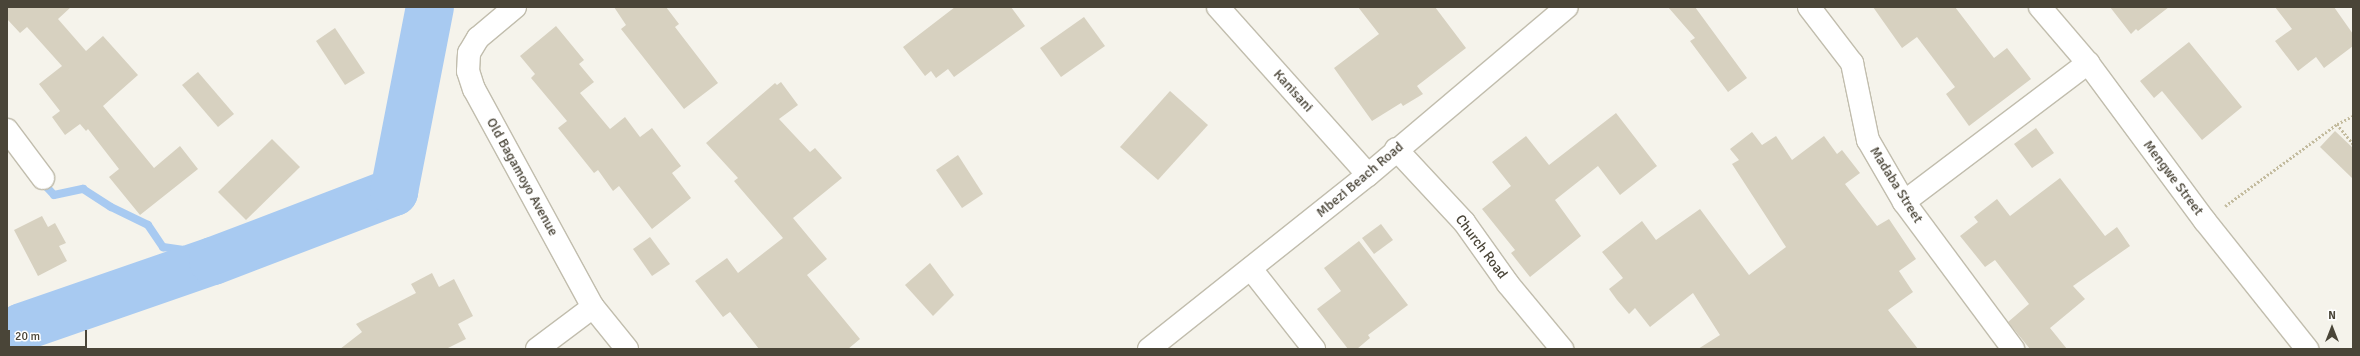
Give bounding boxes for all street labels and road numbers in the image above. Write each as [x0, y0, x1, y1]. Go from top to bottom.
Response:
street label: Kanisani [1270, 66, 1316, 116]
street label: Old Bagamoyo Avenue [483, 115, 561, 239]
street label: Mengwe Street [2139, 137, 2207, 219]
street label: Mbezi Beach Road [1313, 139, 1407, 221]
street label: Madaba Street [1866, 144, 1926, 226]
street label: Church Road [1451, 212, 1511, 282]

